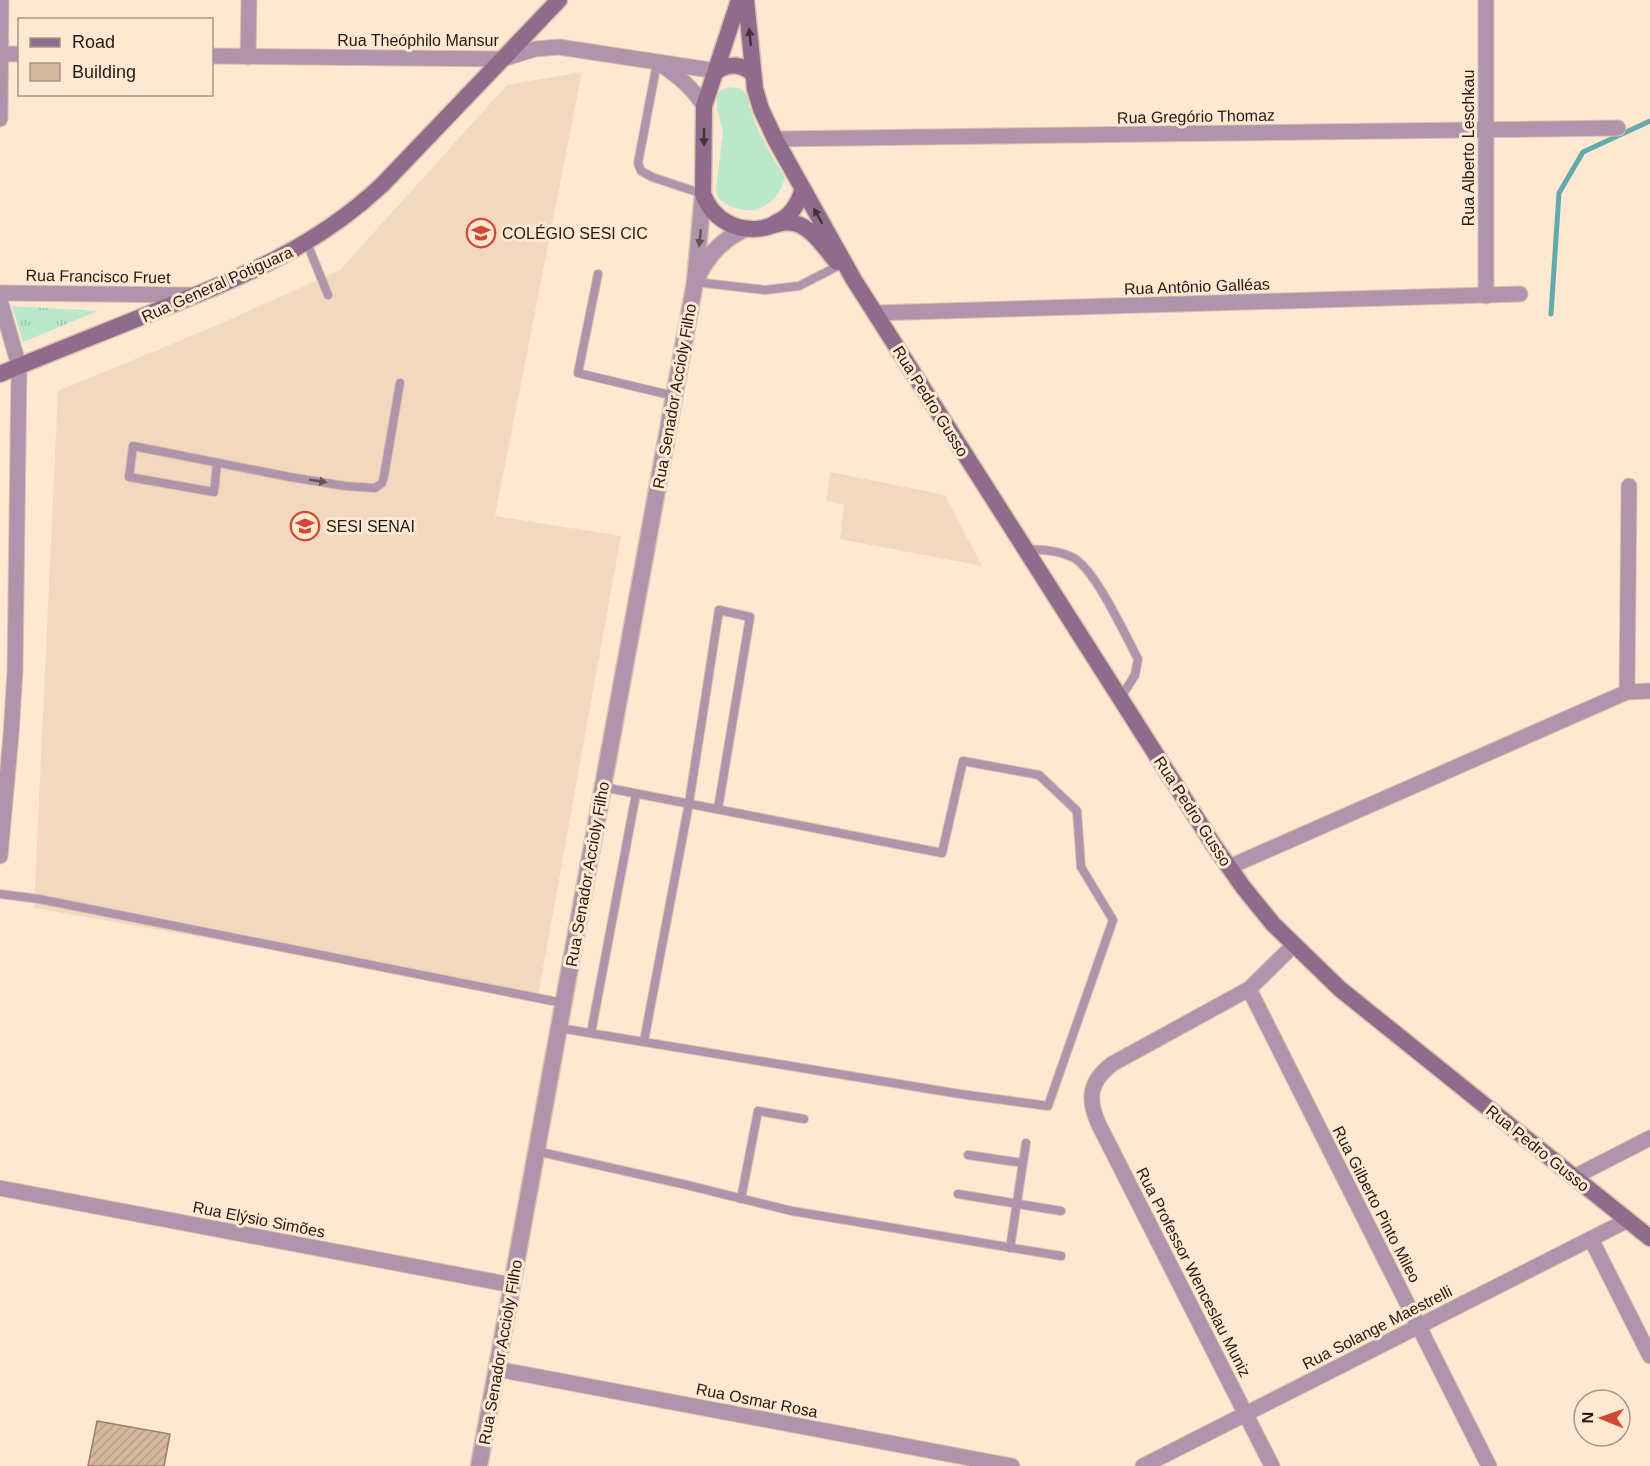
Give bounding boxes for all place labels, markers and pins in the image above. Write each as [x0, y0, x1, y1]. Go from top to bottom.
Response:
school or university icon: COLÉGIO SESI CIC [465, 217, 497, 249]
place label: COLÉGIO SESI CIC [502, 224, 648, 242]
school or university icon: SESI SENAI [289, 510, 321, 542]
place label: SESI SENAI [326, 518, 415, 535]

